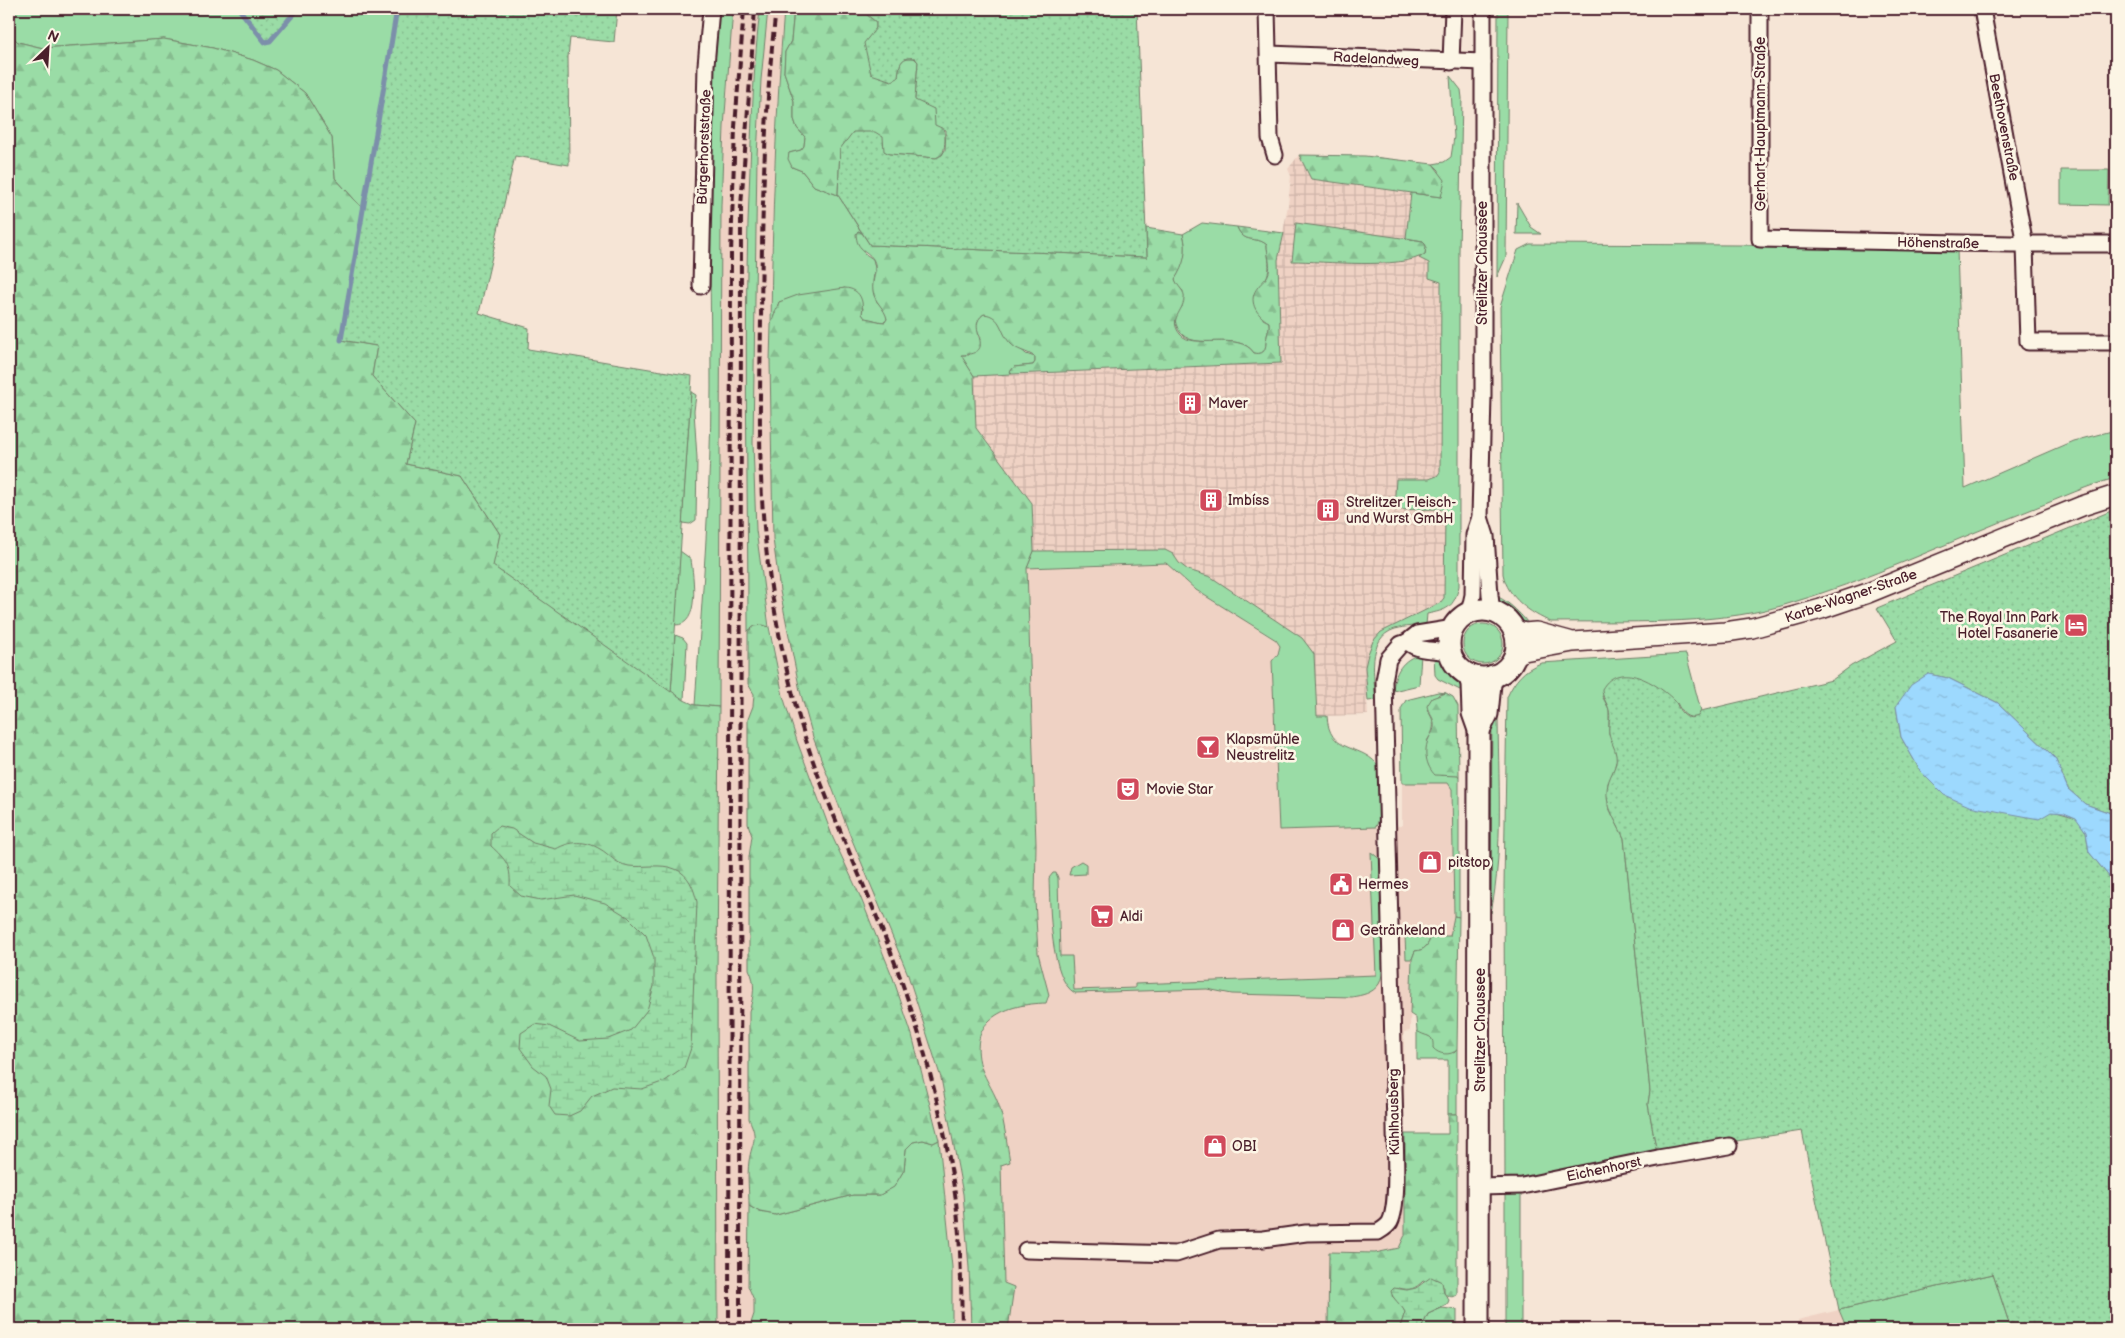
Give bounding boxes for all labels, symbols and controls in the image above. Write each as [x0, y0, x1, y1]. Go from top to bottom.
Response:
north arrow [22, 22, 72, 72]
text: N [45, 27, 62, 47]
street label: Gerhart-Hauptmann-Straße [1752, 37, 1769, 211]
street label: Radelandweg [1333, 48, 1419, 70]
street label: Beethovenstraße [1985, 72, 2023, 182]
street label: Bürgerhorststraße [693, 89, 715, 205]
street label: Strelitzer Chaussee [1474, 201, 1491, 325]
street label: Höhenstraße [1897, 234, 1979, 252]
building icon: Maver [1177, 390, 1203, 416]
place label: Maver [1208, 395, 1249, 412]
building icon: Imbíss [1198, 487, 1224, 513]
place label: Imbíss [1228, 492, 1269, 509]
place label: Strelitzer Fleisch- und Wurst GmbH [1346, 494, 1456, 527]
building icon: Strelitzer Fleisch- und Wurst GmbH [1315, 497, 1341, 523]
street label: Karbe-Wagner-Straße [1783, 565, 1919, 627]
place label: The Royal Inn Park Hotel Fasanerie [1940, 609, 2058, 642]
hotel icon: The Royal Inn Park Hotel Fasanerie [2063, 612, 2089, 638]
place label: Klapsmühle Neustrelitz [1226, 731, 1300, 764]
bar icon: Klapsmühle Neustrelitz [1195, 734, 1221, 760]
theatre icon: Movie Star [1115, 776, 1141, 802]
place label: Movie Star [1146, 781, 1214, 798]
shop icon: pitstop [1417, 849, 1443, 875]
place label: pitstop [1448, 854, 1490, 871]
public building icon: Hermes [1328, 871, 1354, 897]
place label: Hermes [1358, 876, 1408, 893]
supermarket icon: Aldi [1089, 903, 1115, 929]
place label: Aldi [1120, 908, 1143, 925]
shop icon: Getränkeland [1330, 917, 1356, 943]
place label: Getränkeland [1360, 922, 1445, 939]
street label: Strelitzer Chaussee [1472, 968, 1489, 1092]
street label: Kühlhausberg [1385, 1068, 1403, 1156]
shop icon: OBI [1202, 1133, 1228, 1159]
place label: OBI [1232, 1138, 1257, 1155]
street label: Eichenhorst [1565, 1153, 1644, 1185]

